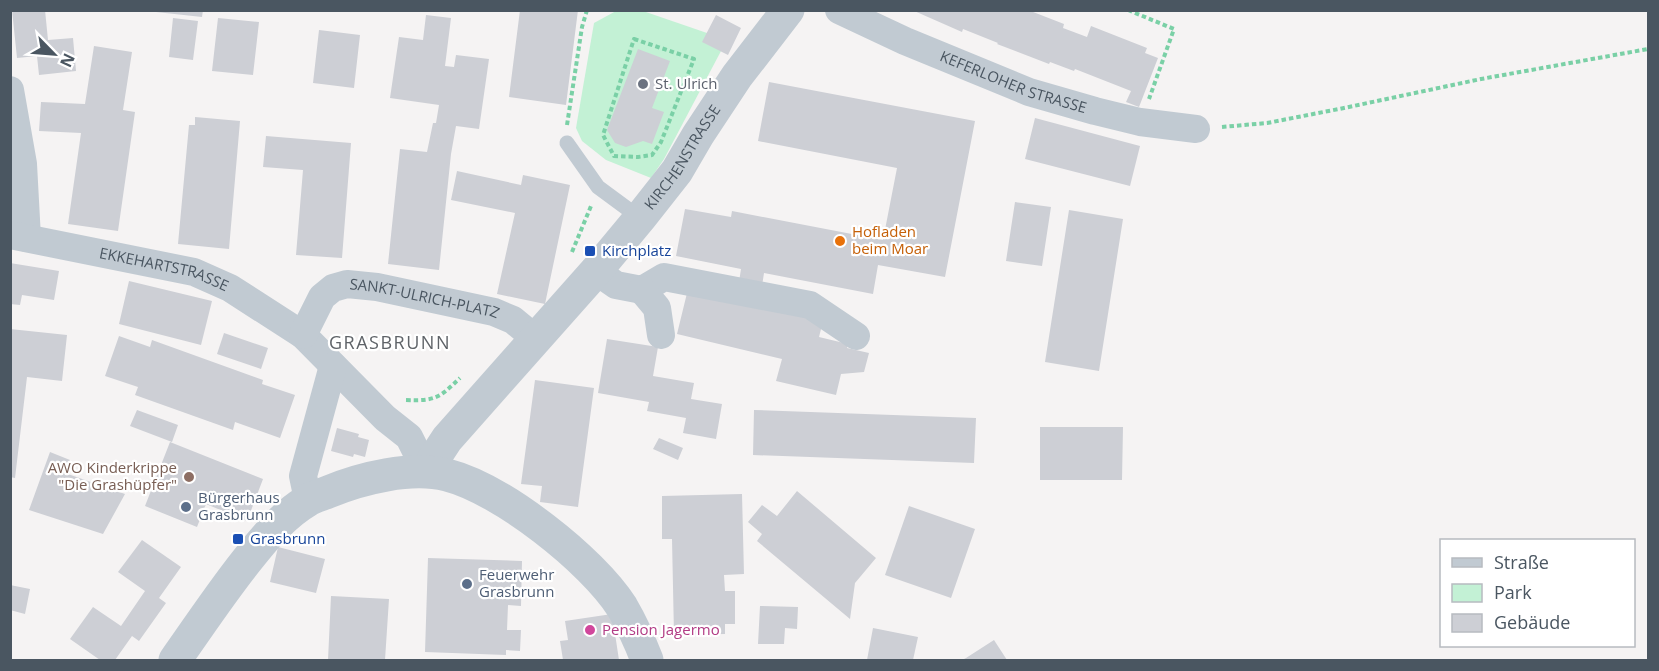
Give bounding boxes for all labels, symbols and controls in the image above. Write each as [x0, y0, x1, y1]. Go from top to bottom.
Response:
north arrow [24, 24, 84, 84]
street label: KEFERLOHER STRASSE [937, 45, 1089, 117]
text: N [55, 50, 80, 71]
place label: St. Ulrich [655, 73, 717, 93]
marker: St. Ulrich [636, 77, 650, 91]
street label: KIRCHENSTRASSE [639, 100, 724, 213]
place label: Hofladen beim Moar [852, 221, 928, 258]
marker: Hofladen beim Moar [833, 234, 847, 248]
place label: Kirchplatz [602, 240, 671, 260]
street label: EKKEHARTSTRASSE [98, 242, 232, 295]
marker: Kirchplatz [583, 244, 597, 258]
street label: SANKT-ULRICH-PLATZ [349, 273, 503, 322]
district label: GRASBRUNN [329, 330, 451, 354]
place label: AWO Kinderkrippe "Die Grashüpfer" [48, 457, 177, 494]
marker: AWO Kinderkrippe "Die Grashüpfer" [182, 470, 196, 484]
place label: Bürgerhaus Grasbrunn [198, 487, 280, 524]
marker: Bürgerhaus Grasbrunn [179, 500, 193, 514]
place label: Grasbrunn [250, 528, 325, 548]
marker: Grasbrunn [231, 532, 245, 546]
legend [1440, 539, 1635, 647]
text: Straße [1494, 550, 1549, 574]
place label: Feuerwehr Grasbrunn [479, 564, 554, 601]
marker: Feuerwehr Grasbrunn [460, 577, 474, 591]
text: Park [1494, 580, 1532, 604]
text: Gebäude [1494, 610, 1570, 634]
place label: Pension Jagermo [602, 619, 720, 639]
marker: Pension Jagermo [583, 623, 597, 637]

